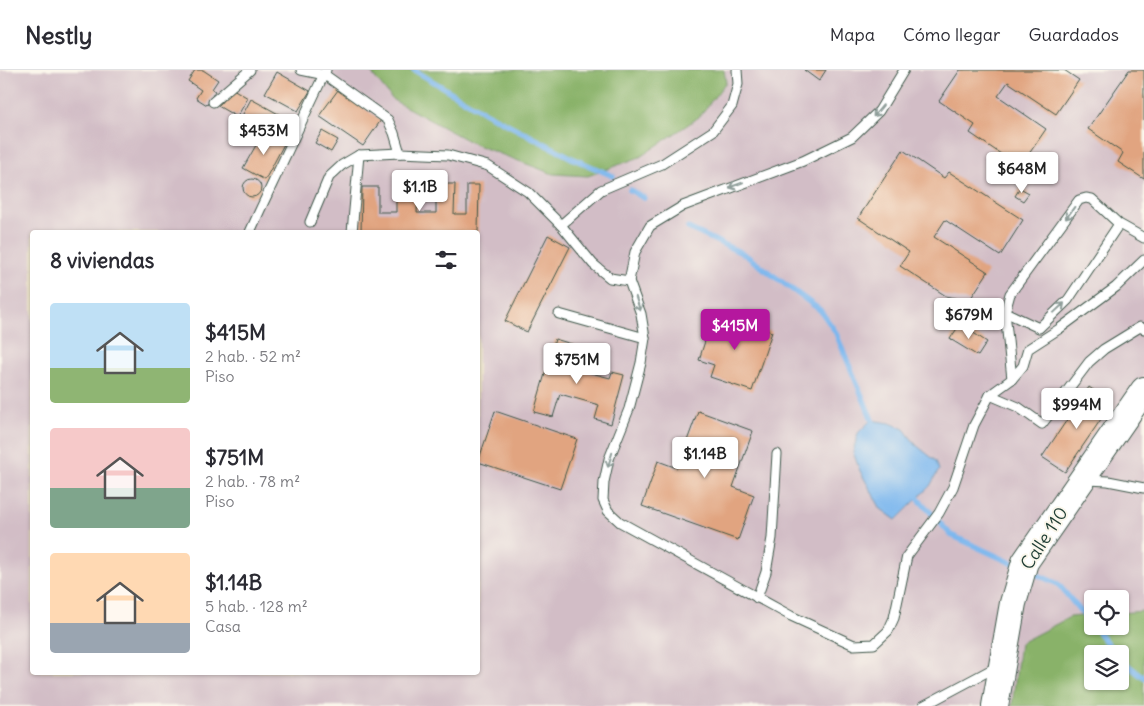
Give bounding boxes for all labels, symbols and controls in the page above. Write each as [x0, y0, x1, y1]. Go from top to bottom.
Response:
text: Nestly [25, 20, 92, 50]
text: Mapa [830, 23, 875, 46]
text: Cómo llegar [903, 23, 1000, 46]
text: Guardados [1028, 23, 1119, 46]
one-way arrow [872, 104, 883, 117]
pin: $453M [229, 114, 299, 156]
text: $453M [239, 120, 289, 140]
pin: $648M [987, 152, 1057, 194]
text: $648M [997, 158, 1047, 178]
pin: $1.1B [385, 170, 455, 212]
text: $1.1B [403, 176, 437, 196]
one-way arrow [729, 182, 744, 191]
one-way arrow [1064, 206, 1075, 219]
icon: filters [432, 246, 460, 274]
text: 8 viviendas [50, 247, 154, 274]
one-way arrow [634, 296, 643, 311]
pin: $679M [934, 298, 1004, 340]
one-way arrow [1053, 302, 1065, 314]
text: $679M [945, 304, 993, 324]
pin: $415M [700, 308, 770, 351]
text: $415M [712, 315, 758, 335]
text: $415M [205, 319, 266, 346]
icon: home [90, 323, 150, 383]
pin: $751M [542, 342, 612, 385]
text: 2 hab. · 52 m² [205, 346, 301, 366]
text: $751M [554, 349, 600, 369]
text: Piso [205, 366, 234, 386]
pin: $994M [1042, 388, 1112, 430]
text: $994M [1052, 394, 1102, 414]
pin: $1.14B [664, 436, 746, 479]
text: $1.14B [683, 443, 727, 463]
text: $751M [205, 444, 264, 471]
icon: home [90, 448, 150, 508]
one-way arrow [604, 452, 614, 468]
text: 2 hab. · 78 m² [205, 471, 300, 491]
text: Piso [205, 491, 234, 511]
street label: Calle 110 [1015, 502, 1073, 574]
text: $1.14B [205, 569, 262, 596]
icon: home [90, 573, 150, 633]
map controls [1084, 590, 1129, 690]
button: locate [1084, 590, 1129, 635]
text: 5 hab. · 128 m² [205, 596, 308, 616]
text: Casa [205, 616, 241, 636]
button: layers [1084, 645, 1129, 690]

